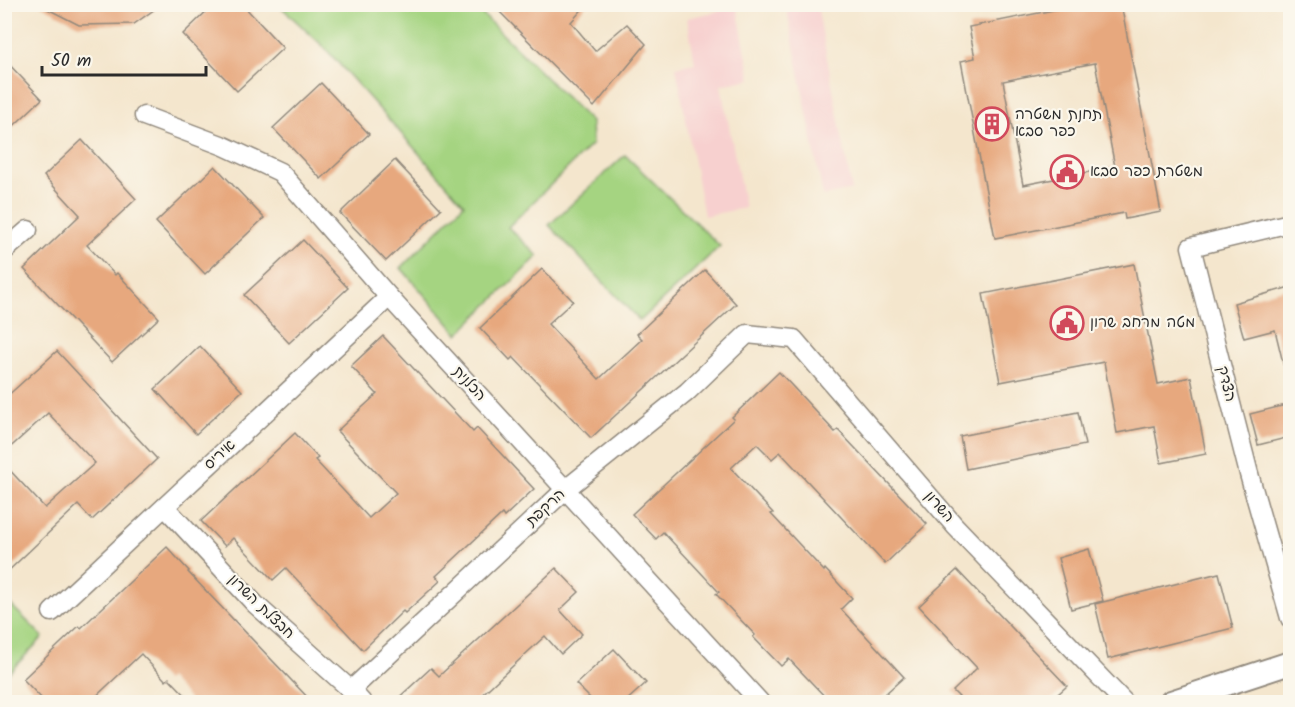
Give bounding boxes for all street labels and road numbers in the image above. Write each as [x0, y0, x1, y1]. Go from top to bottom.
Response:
street label: הכלנית [446, 361, 492, 407]
street label: הצדק [1210, 363, 1242, 405]
street label: איריס [199, 434, 242, 476]
street label: הרקפת [520, 483, 571, 533]
street label: השרון [918, 486, 960, 528]
street label: חבצלת השרון [222, 569, 300, 645]

